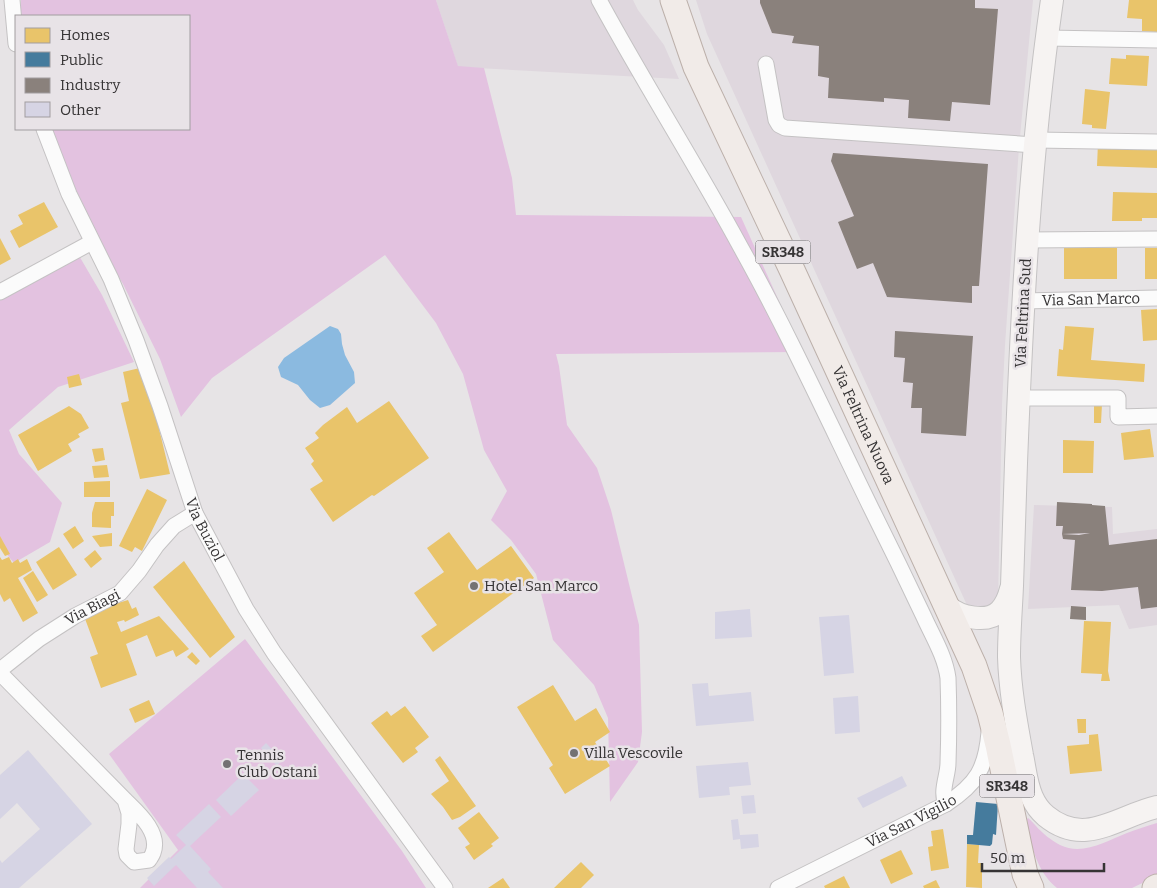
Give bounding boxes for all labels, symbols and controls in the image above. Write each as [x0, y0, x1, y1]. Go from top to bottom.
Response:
legend [15, 15, 190, 130]
text: Homes [60, 26, 110, 44]
text: Public [60, 51, 104, 69]
text: Industry [60, 76, 120, 94]
text: Other [60, 101, 101, 119]
road number: SR348 [756, 240, 810, 264]
street label: Via Feltrina Sud [1011, 258, 1035, 368]
street label: Via San Marco [1042, 289, 1140, 310]
street label: Via Feltrina Nuova [828, 363, 898, 487]
street label: Via Buziol [182, 496, 228, 564]
place label: Hotel San Marco [484, 577, 598, 595]
marker: Hotel San Marco [468, 580, 480, 592]
street label: Via Biagi [61, 585, 124, 629]
place label: Villa Vescovile [584, 744, 683, 762]
place label: Tennis Club Ostani [237, 746, 318, 781]
marker: Villa Vescovile [568, 747, 580, 759]
marker: Tennis Club Ostani [221, 758, 233, 770]
road number: SR348 [980, 774, 1034, 798]
street label: Via San Vigilio [863, 790, 960, 852]
scale bar [982, 840, 1104, 872]
text: 50 m [990, 849, 1026, 867]

